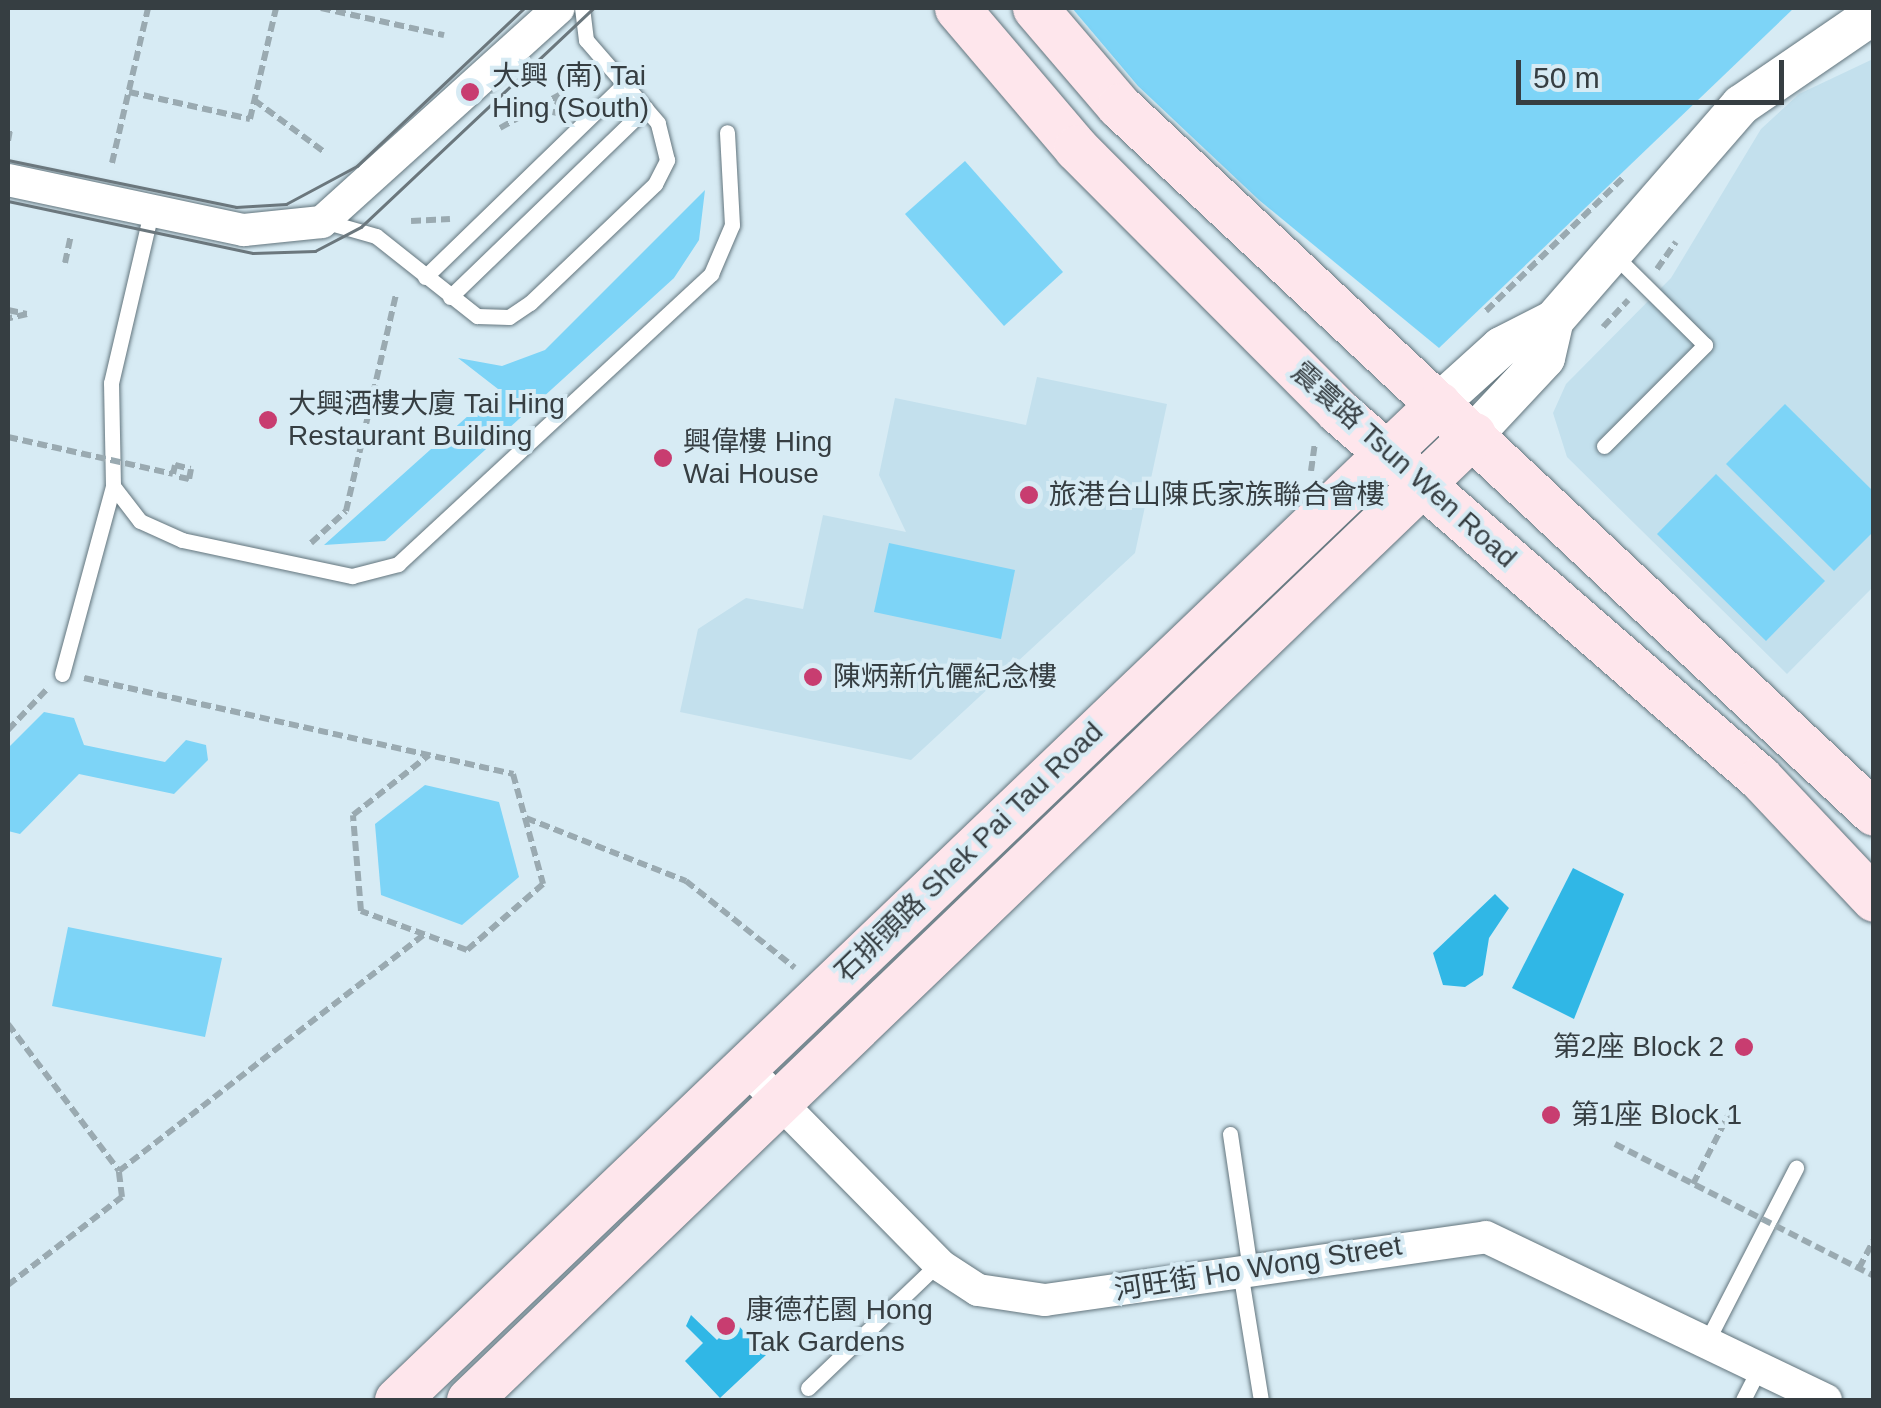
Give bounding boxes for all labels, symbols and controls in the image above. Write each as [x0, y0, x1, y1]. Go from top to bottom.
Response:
scale bar [1521, 40, 1788, 102]
place label: 大興 (南) Tai Hing (South) [492, 59, 649, 125]
text: 50 m [1533, 61, 1600, 94]
marker: 大興 (南) Tai Hing (South) [457, 79, 483, 105]
street label: 震寰路 Tsun Wen Road [1285, 355, 1523, 575]
place label: 大興酒樓大廈 Tai Hing Restaurant Building [288, 387, 565, 453]
marker: 大興酒樓大廈 Tai Hing Restaurant Building [257, 409, 279, 431]
place label: 興偉樓 Hing Wai House [683, 425, 832, 491]
marker: 興偉樓 Hing Wai House [652, 447, 674, 469]
place label: 旅港台山陳氏家族聯合會樓 [1049, 478, 1385, 512]
marker: 旅港台山陳氏家族聯合會樓 [1018, 484, 1040, 506]
place label: 陳炳新伉儷紀念樓 [833, 660, 1057, 694]
marker: 陳炳新伉儷紀念樓 [802, 666, 824, 688]
street label: 石排頭路 Shek Pai Tau Road [828, 715, 1110, 989]
place label: 第2座 Block 2 [1553, 1030, 1724, 1064]
marker: 第2座 Block 2 [1733, 1036, 1755, 1058]
place label: 第1座 Block 1 [1571, 1098, 1742, 1132]
marker: 第1座 Block 1 [1540, 1104, 1562, 1126]
street label: 河旺街 Ho Wong Street [1112, 1229, 1404, 1307]
place label: 康德花園 Hong Tak Gardens [746, 1293, 933, 1359]
marker: 康德花園 Hong Tak Gardens [715, 1315, 737, 1337]

